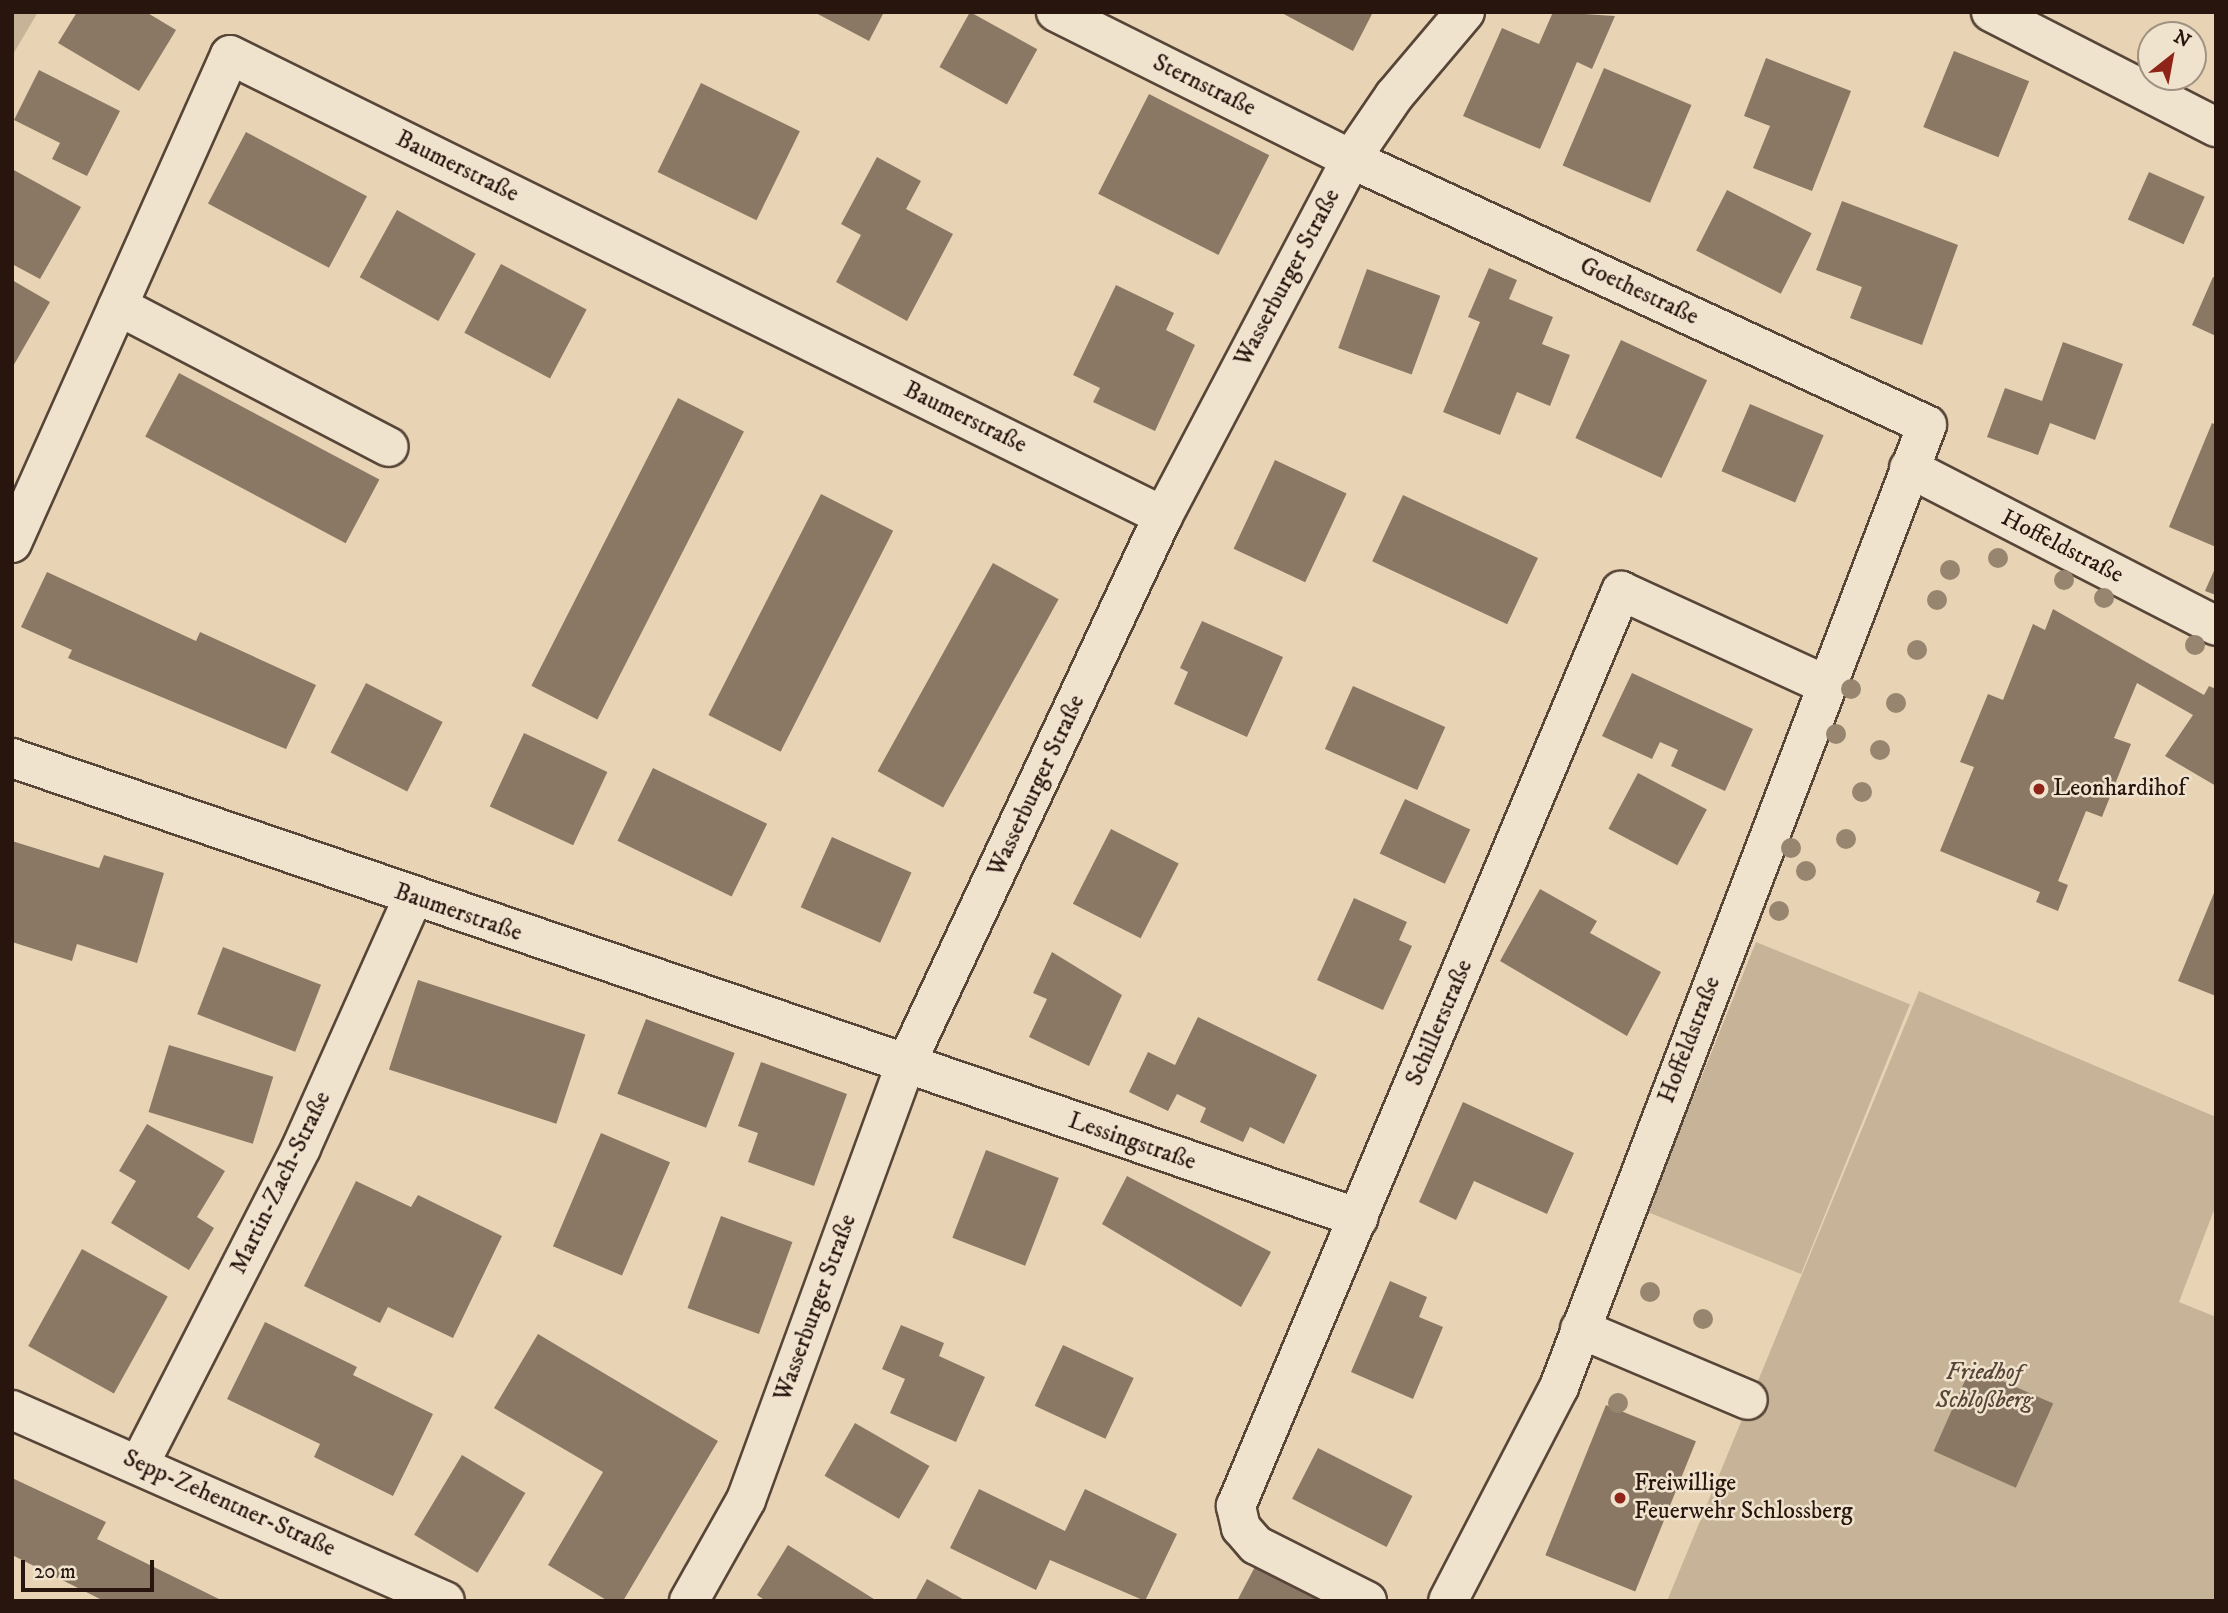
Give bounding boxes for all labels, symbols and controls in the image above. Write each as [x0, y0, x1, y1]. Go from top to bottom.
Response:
north arrow [2137, 21, 2207, 91]
text: N [2169, 25, 2195, 53]
street label: Sternstraße [1148, 49, 1260, 123]
street label: Baumerstraße [391, 125, 523, 209]
street label: Wasserburger Straße [1229, 184, 1347, 372]
street label: Goethestraße [1575, 252, 1703, 332]
street label: Baumerstraße [899, 376, 1031, 460]
street label: Hoffeldstraße [1996, 504, 2128, 590]
street label: Wasserburger Straße [982, 691, 1092, 881]
place label: Leonhardihof [2053, 775, 2186, 803]
marker: Leonhardihof [2031, 781, 2047, 797]
street label: Baumerstraße [390, 878, 526, 948]
street label: Schillerstraße [1401, 956, 1479, 1090]
street label: Hoffeldstraße [1653, 973, 1727, 1107]
street label: Martin-Zach-Straße [224, 1087, 338, 1279]
street label: Lessingstraße [1064, 1107, 1200, 1177]
street label: Wasserburger Straße [769, 1211, 863, 1405]
park label: Friedhof Schloßberg [1936, 1359, 2032, 1415]
street label: Sepp-Zehentner-Straße [118, 1444, 340, 1564]
place label: Freiwillige Feuerwehr Schlossberg [1634, 1470, 1853, 1526]
marker: Freiwillige Feuerwehr Schlossberg [1612, 1490, 1628, 1506]
scale bar [24, 1546, 158, 1590]
text: 20 m [34, 1559, 76, 1585]

